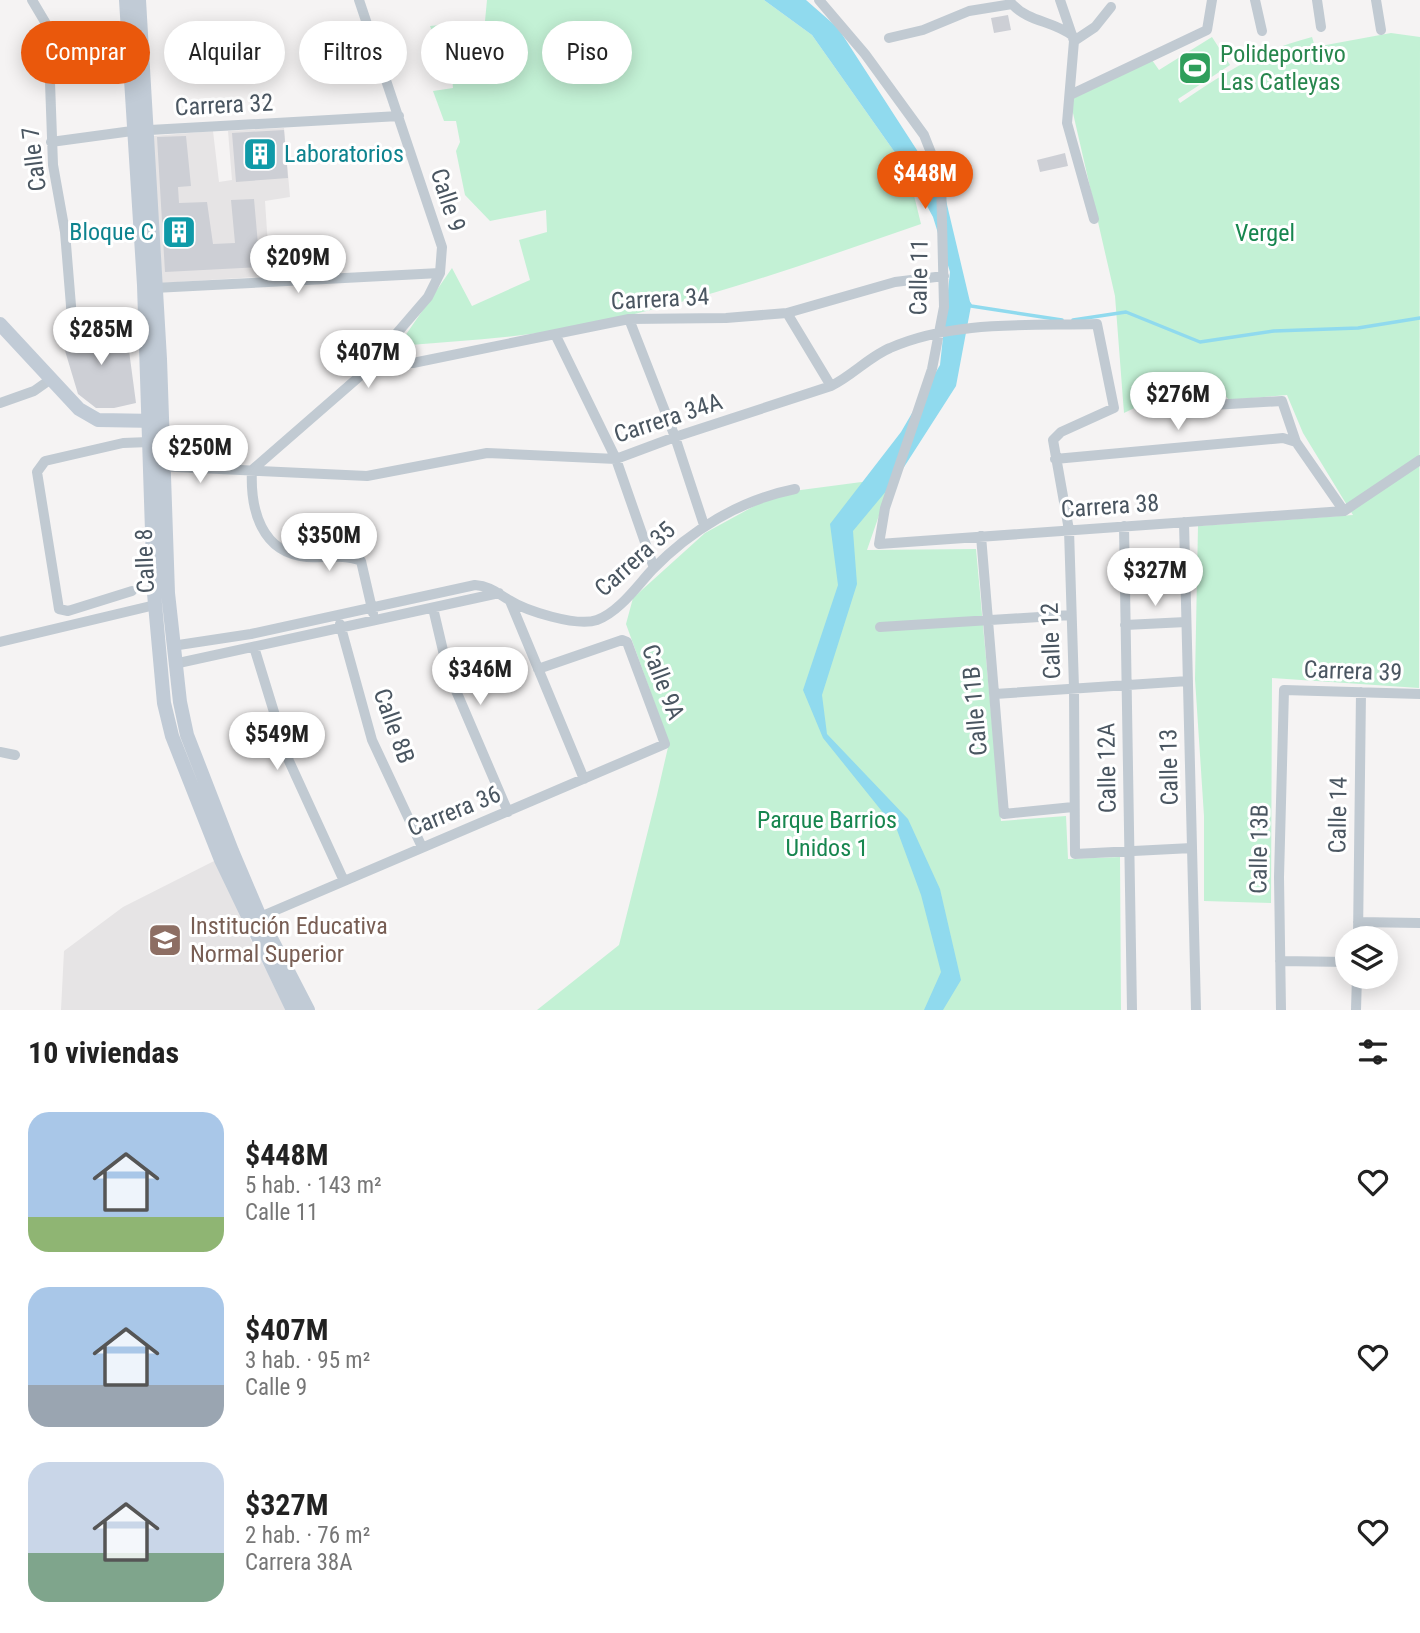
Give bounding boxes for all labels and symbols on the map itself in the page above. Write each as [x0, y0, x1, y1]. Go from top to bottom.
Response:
place label: Polideportivo Las Catleyas [1220, 40, 1346, 96]
sports icon: Polideportivo Las Catleyas [1176, 49, 1214, 87]
street label: Carrera 32 [174, 88, 274, 122]
street label: Calle 7 [16, 125, 52, 193]
building icon: Laboratorios [241, 135, 279, 173]
place label: Laboratorios [284, 140, 404, 168]
pin: $448M [876, 152, 974, 211]
street label: Calle 9 [425, 165, 471, 235]
building icon: Bloque C [160, 213, 198, 251]
place label: Bloque C [69, 218, 154, 246]
park label: Vergel [1235, 219, 1295, 247]
pin: $209M [249, 236, 347, 295]
street label: Calle 11 [904, 238, 934, 316]
street label: Carrera 34 [610, 282, 710, 316]
pin: $285M [52, 308, 150, 367]
pin: $407M [319, 330, 417, 390]
pin: $276M [1129, 372, 1227, 432]
street label: Carrera 34A [610, 387, 726, 449]
pin: $250M [151, 426, 249, 485]
street label: Carrera 38 [1060, 489, 1160, 523]
pin: $350M [280, 514, 378, 573]
street label: Carrera 35 [589, 516, 681, 602]
street label: Calle 8 [130, 528, 160, 594]
pin: $327M [1106, 548, 1204, 608]
street label: Calle 12 [1036, 602, 1066, 680]
street label: Calle 9A [636, 640, 690, 724]
pin: $346M [431, 648, 529, 707]
street label: Carrera 39 [1303, 655, 1403, 687]
street label: Calle 11B [957, 665, 993, 757]
street label: Calle 8B [368, 685, 420, 767]
pin: $549M [228, 712, 326, 772]
street label: Calle 12A [1092, 722, 1122, 813]
street label: Calle 13 [1154, 728, 1184, 806]
street label: Calle 14 [1323, 776, 1353, 854]
street label: Carrera 36 [403, 780, 505, 842]
street label: Calle 13B [1244, 804, 1274, 894]
park label: Parque Barrios Unidos 1 [757, 806, 897, 862]
place label: Institución Educativa Normal Superior [190, 912, 388, 968]
school or university icon: Institución Educativa Normal Superior [146, 921, 184, 959]

